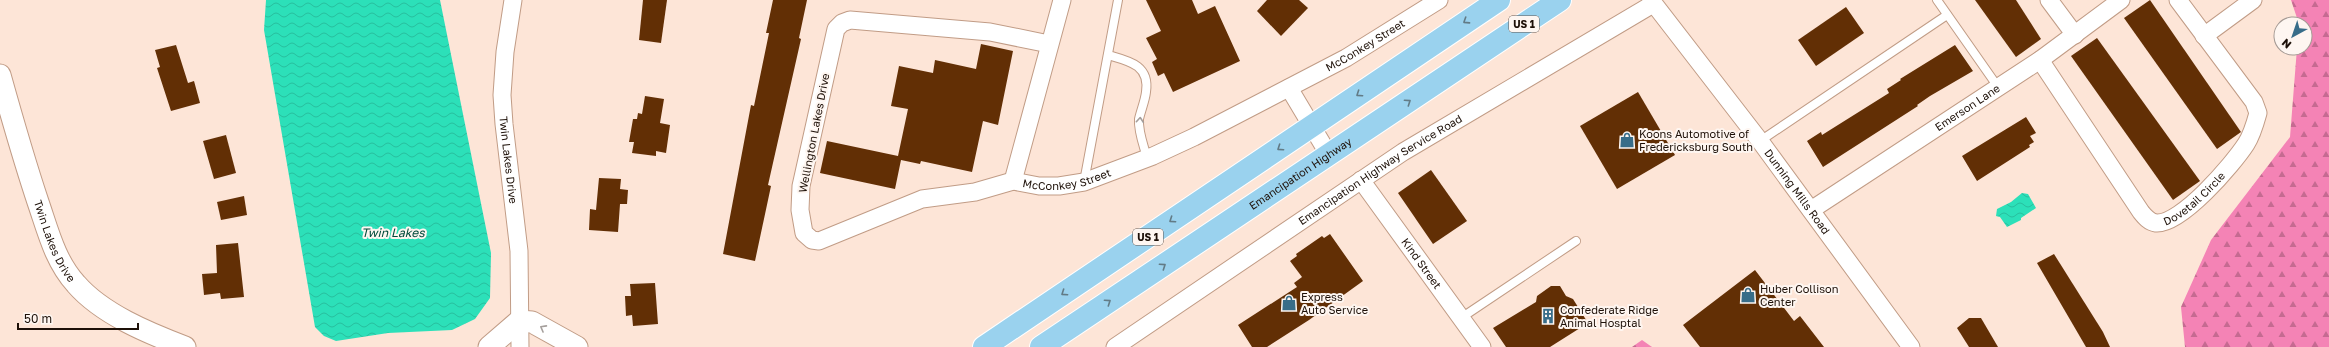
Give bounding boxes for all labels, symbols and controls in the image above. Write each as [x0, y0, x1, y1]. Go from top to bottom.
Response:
street label: McConkey Street [1323, 16, 1407, 73]
road number: US 1 [1509, 16, 1539, 32]
north arrow [2273, 16, 2313, 56]
one-way arrow [1463, 17, 1470, 24]
text: N [2279, 36, 2294, 52]
street label: Wellington Lakes Drive [796, 72, 831, 194]
street label: Emerson Lane [1932, 81, 2002, 133]
one-way arrow [1356, 89, 1363, 96]
one-way arrow [1404, 99, 1411, 107]
street label: Emancipation Highway Service Road [1295, 113, 1465, 227]
street label: Twin Lakes Drive [497, 116, 520, 204]
one-way arrow [1136, 117, 1145, 123]
place label: Koons Automotive of Fredericksburg South [1639, 127, 1753, 153]
shop icon: Koons Automotive of Fredericksburg South [1618, 131, 1636, 149]
street label: Emancipation Highway [1247, 134, 1355, 212]
one-way arrow [1277, 143, 1284, 151]
street label: Dunning Mills Road [1762, 146, 1833, 236]
street label: McConkey Street [1022, 165, 1113, 192]
street label: Dovetail Circle [2161, 169, 2227, 228]
street label: Twin Lakes Drive [32, 198, 78, 284]
one-way arrow [1169, 216, 1176, 223]
water label: Twin Lakes [361, 225, 425, 240]
road number: US 1 [1133, 229, 1163, 245]
street label: Kind Street [1399, 235, 1445, 291]
one-way arrow [1158, 263, 1165, 270]
place label: Huber Collison Center [1760, 282, 1838, 308]
shop icon: Huber Collison Center [1739, 286, 1757, 304]
one-way arrow [1061, 288, 1068, 296]
place label: Express Auto Service [1301, 290, 1368, 316]
shop icon: Express Auto Service [1280, 294, 1298, 312]
one-way arrow [1104, 300, 1111, 307]
place label: Confederate Ridge Animal Hosptal [1560, 303, 1658, 329]
scale bar [18, 305, 138, 331]
building icon: Confederate Ridge Animal Hosptal [1539, 307, 1557, 325]
text: 50 m [24, 311, 52, 326]
one-way arrow [539, 326, 547, 333]

